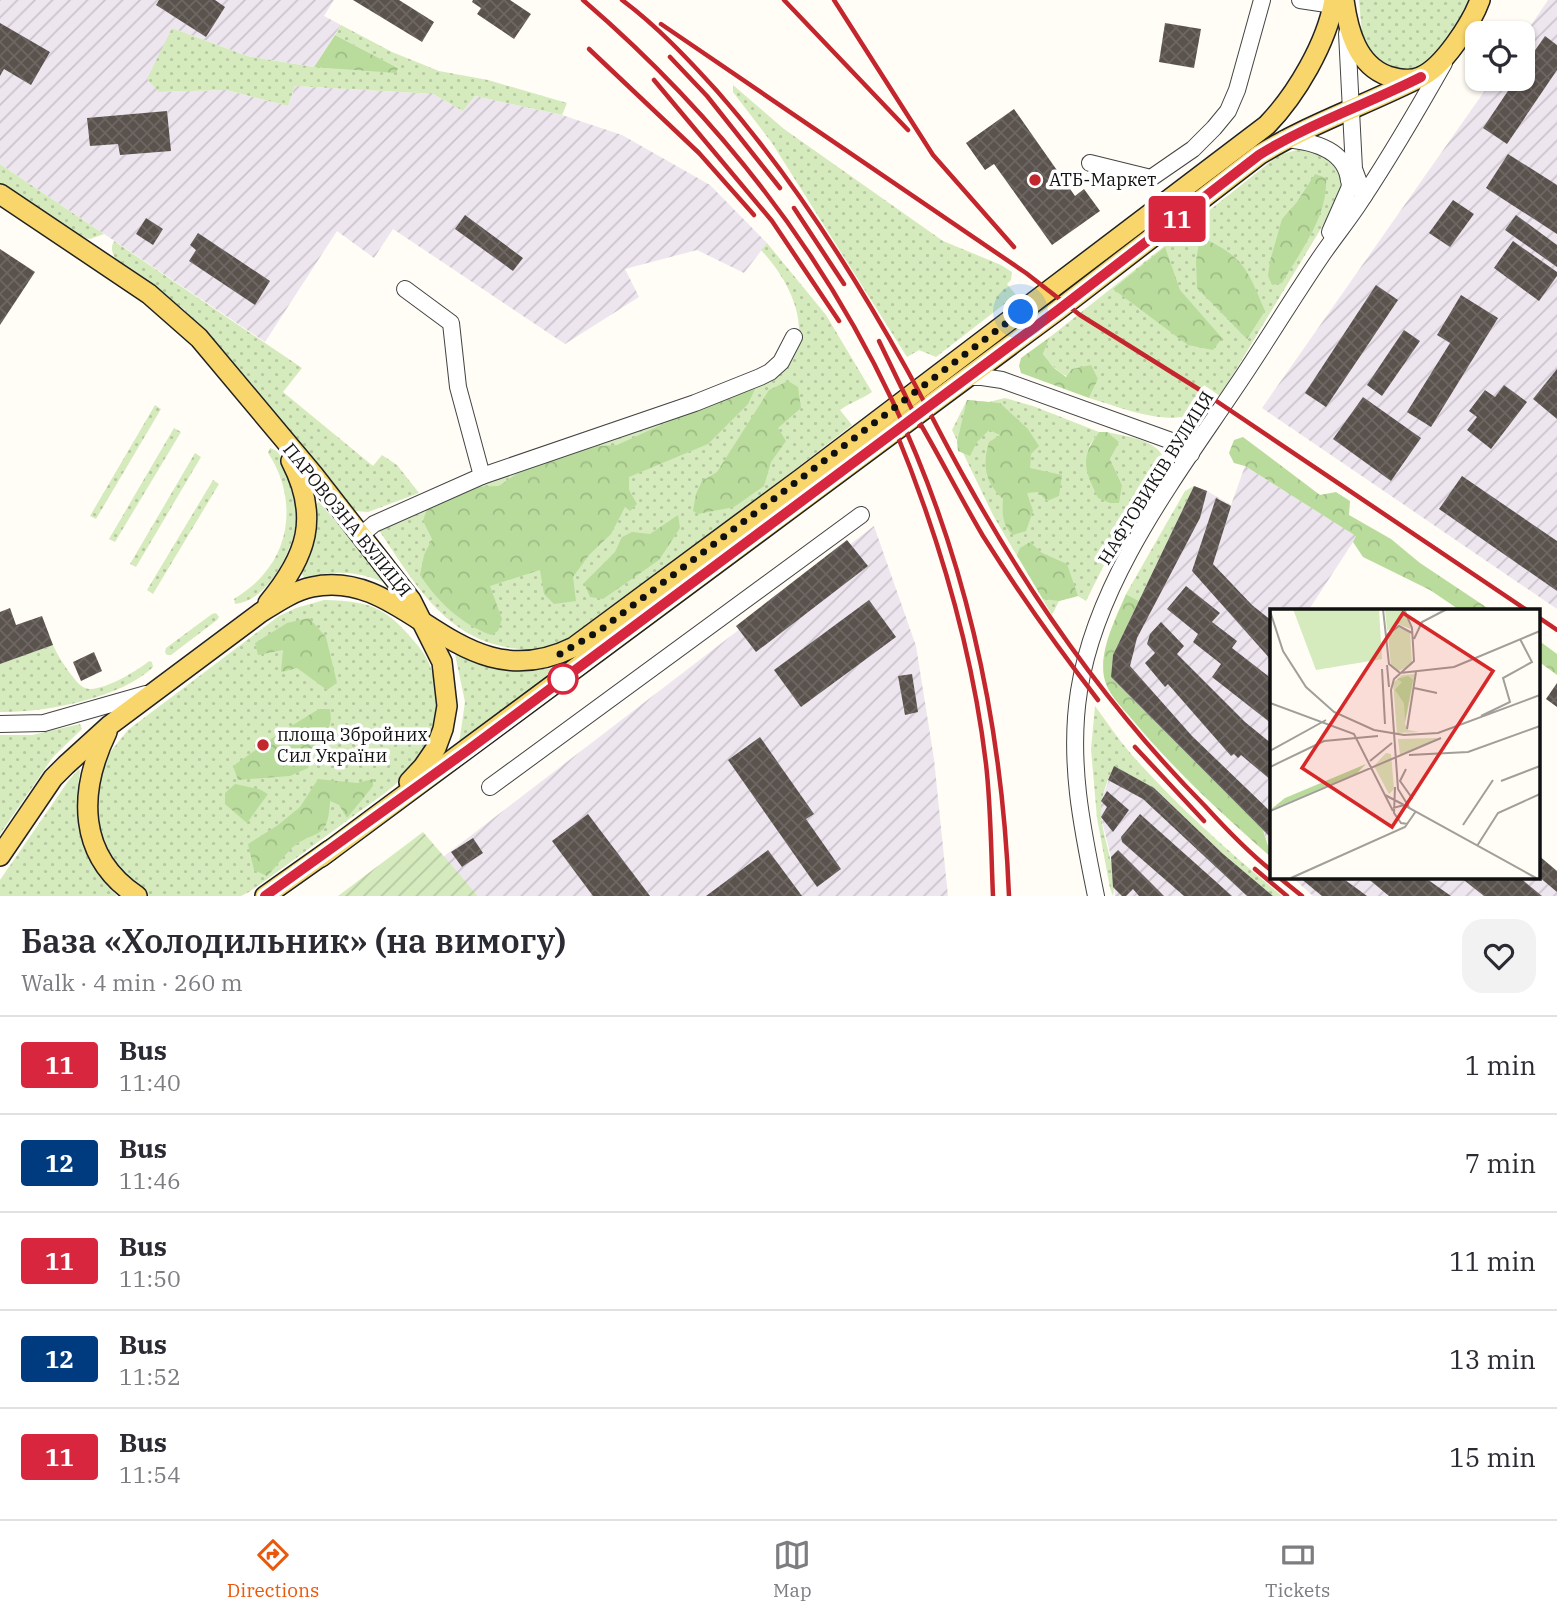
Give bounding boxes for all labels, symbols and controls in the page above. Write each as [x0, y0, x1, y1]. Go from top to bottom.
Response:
map controls [1465, 21, 1535, 91]
button: locate [1465, 21, 1535, 91]
place label: АТБ-Маркет [1049, 168, 1156, 191]
marker: АТБ-Маркет [1027, 172, 1043, 188]
line badge: 11 [1146, 196, 1208, 242]
text: 11 [1163, 203, 1191, 235]
your location [1003, 294, 1038, 329]
street label: НАФТОВИКІВ ВУЛИЦЯ [1093, 387, 1218, 569]
street label: ПАРОВОЗНА ВУЛИЦЯ [278, 438, 417, 601]
inset map [1270, 609, 1540, 878]
unlabelled marker [548, 664, 578, 694]
place label: площа Збройних Сил України [277, 723, 428, 767]
marker: площа Збройних Сил України [255, 737, 271, 753]
text: База «Холодильник» (на вимогу) [21, 919, 566, 962]
button: heart [1462, 919, 1536, 993]
text: Walk · 4 min · 260 m [21, 967, 243, 997]
text: Bus [119, 1033, 167, 1067]
text: 1 min [1465, 1048, 1536, 1082]
text: 11 [45, 1049, 74, 1081]
text: 11:40 [119, 1067, 181, 1097]
text: Bus [119, 1131, 167, 1165]
text: 7 min [1465, 1146, 1536, 1180]
text: 12 [45, 1147, 74, 1179]
text: 11:46 [119, 1165, 181, 1195]
text: Bus [119, 1229, 167, 1263]
text: 11 min [1449, 1244, 1536, 1278]
text: 11 [45, 1245, 74, 1277]
text: 11:50 [119, 1263, 181, 1293]
text: Bus [119, 1327, 167, 1361]
text: 13 min [1449, 1342, 1536, 1376]
text: 12 [45, 1343, 74, 1375]
text: 11:52 [119, 1361, 181, 1391]
text: Bus [119, 1425, 167, 1459]
text: 15 min [1449, 1440, 1536, 1474]
text: 11 [45, 1441, 74, 1473]
text: 11:54 [119, 1459, 181, 1489]
tab: Directions [227, 1536, 319, 1602]
tab: Map [773, 1536, 812, 1602]
tab: Tickets [1265, 1536, 1330, 1602]

